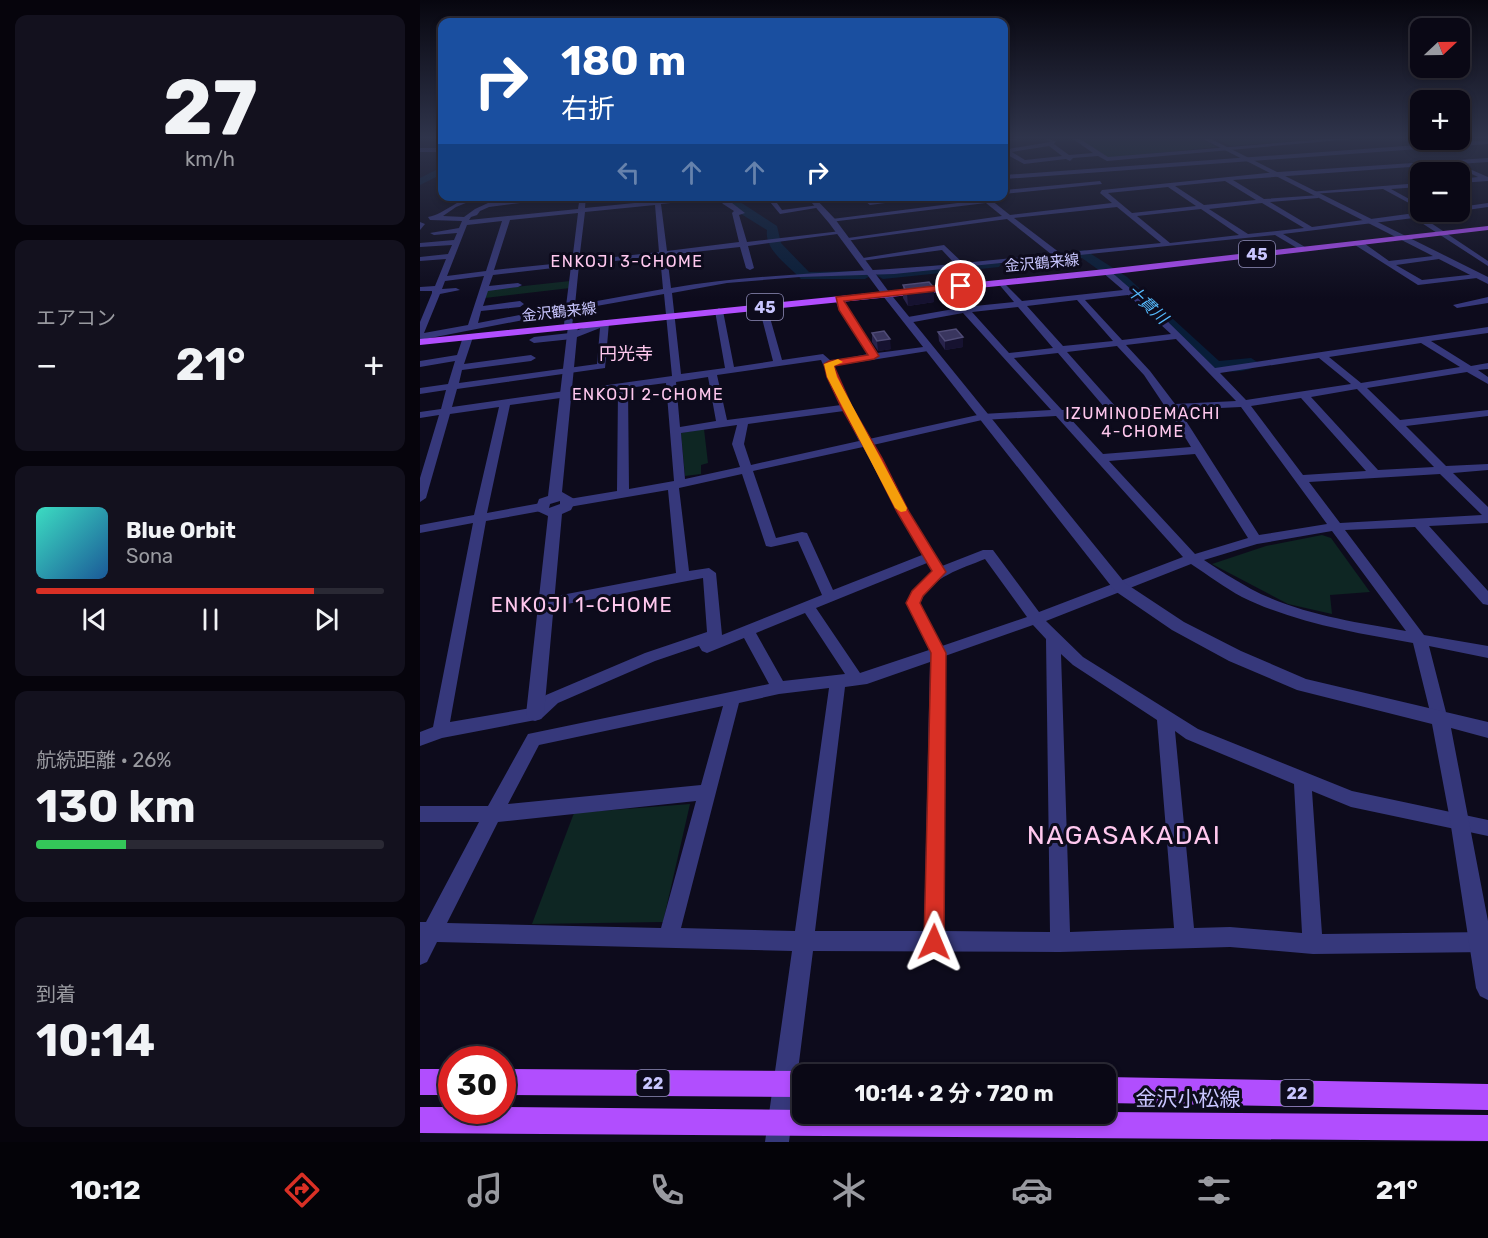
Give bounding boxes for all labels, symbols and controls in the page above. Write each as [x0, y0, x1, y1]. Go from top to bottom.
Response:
north arrow [1410, 18, 1470, 78]
map controls [1410, 18, 1470, 222]
text: 180 m [561, 36, 686, 86]
icon: right [462, 42, 540, 120]
text: 27 [162, 61, 258, 154]
button: + [1410, 90, 1470, 150]
text: 右折 [561, 93, 615, 125]
text: km/h [185, 147, 235, 171]
icon: left [612, 156, 645, 189]
icon: ahead [675, 156, 708, 189]
icon: ahead [738, 156, 771, 189]
icon: right [801, 156, 834, 189]
button: − [1410, 162, 1470, 222]
road number: 45 [1239, 241, 1275, 267]
street label: 金沢鶴来線 [1004, 251, 1080, 275]
district label: ENKOJI 3-CHOME [551, 252, 703, 271]
pin [935, 260, 986, 311]
icon: arrive [944, 269, 977, 302]
water label: 十貫川 [1124, 281, 1173, 329]
road number: 45 [747, 294, 783, 320]
street label: 金沢鶴来線 [521, 299, 597, 325]
text: エアコン [36, 306, 116, 330]
text: 21° [175, 338, 246, 391]
district label: 円光寺 [599, 343, 653, 365]
text: − [36, 345, 57, 384]
text: + [363, 345, 384, 384]
district label: ENKOJI 2-CHOME [572, 385, 724, 404]
district label: IZUMINODEMACHI 4-CHOME [1065, 404, 1221, 441]
text: Blue Orbit [126, 517, 236, 544]
text: Sona [126, 544, 173, 568]
district label: ENKOJI 1-CHOME [491, 593, 673, 617]
icon: previous [78, 603, 111, 636]
icon: pause [194, 603, 227, 636]
icon: next [310, 603, 343, 636]
text: 航続距離 · 26% [36, 748, 171, 772]
text: 130 km [36, 780, 196, 833]
district label: NAGASAKADAI [1027, 820, 1221, 851]
position arrow [902, 910, 966, 974]
text: 到着 [36, 982, 76, 1006]
text: 10:14 [36, 1014, 155, 1067]
speed limit sign: 30 [438, 1046, 516, 1124]
road number: 22 [636, 1070, 670, 1096]
text: 10:14 · 2 分 · 720 m [854, 1080, 1054, 1107]
road number: 22 [1280, 1080, 1314, 1106]
street label: 金沢小松線 [1136, 1086, 1241, 1111]
icon: directions [281, 1169, 323, 1211]
icon: music [464, 1169, 506, 1211]
icon: phone [646, 1169, 688, 1211]
icon: climate [828, 1169, 870, 1211]
icon: car [1011, 1169, 1053, 1211]
icon: filters [1193, 1169, 1235, 1211]
text: 10:12 [70, 1174, 141, 1206]
text: 21° [1376, 1174, 1418, 1206]

